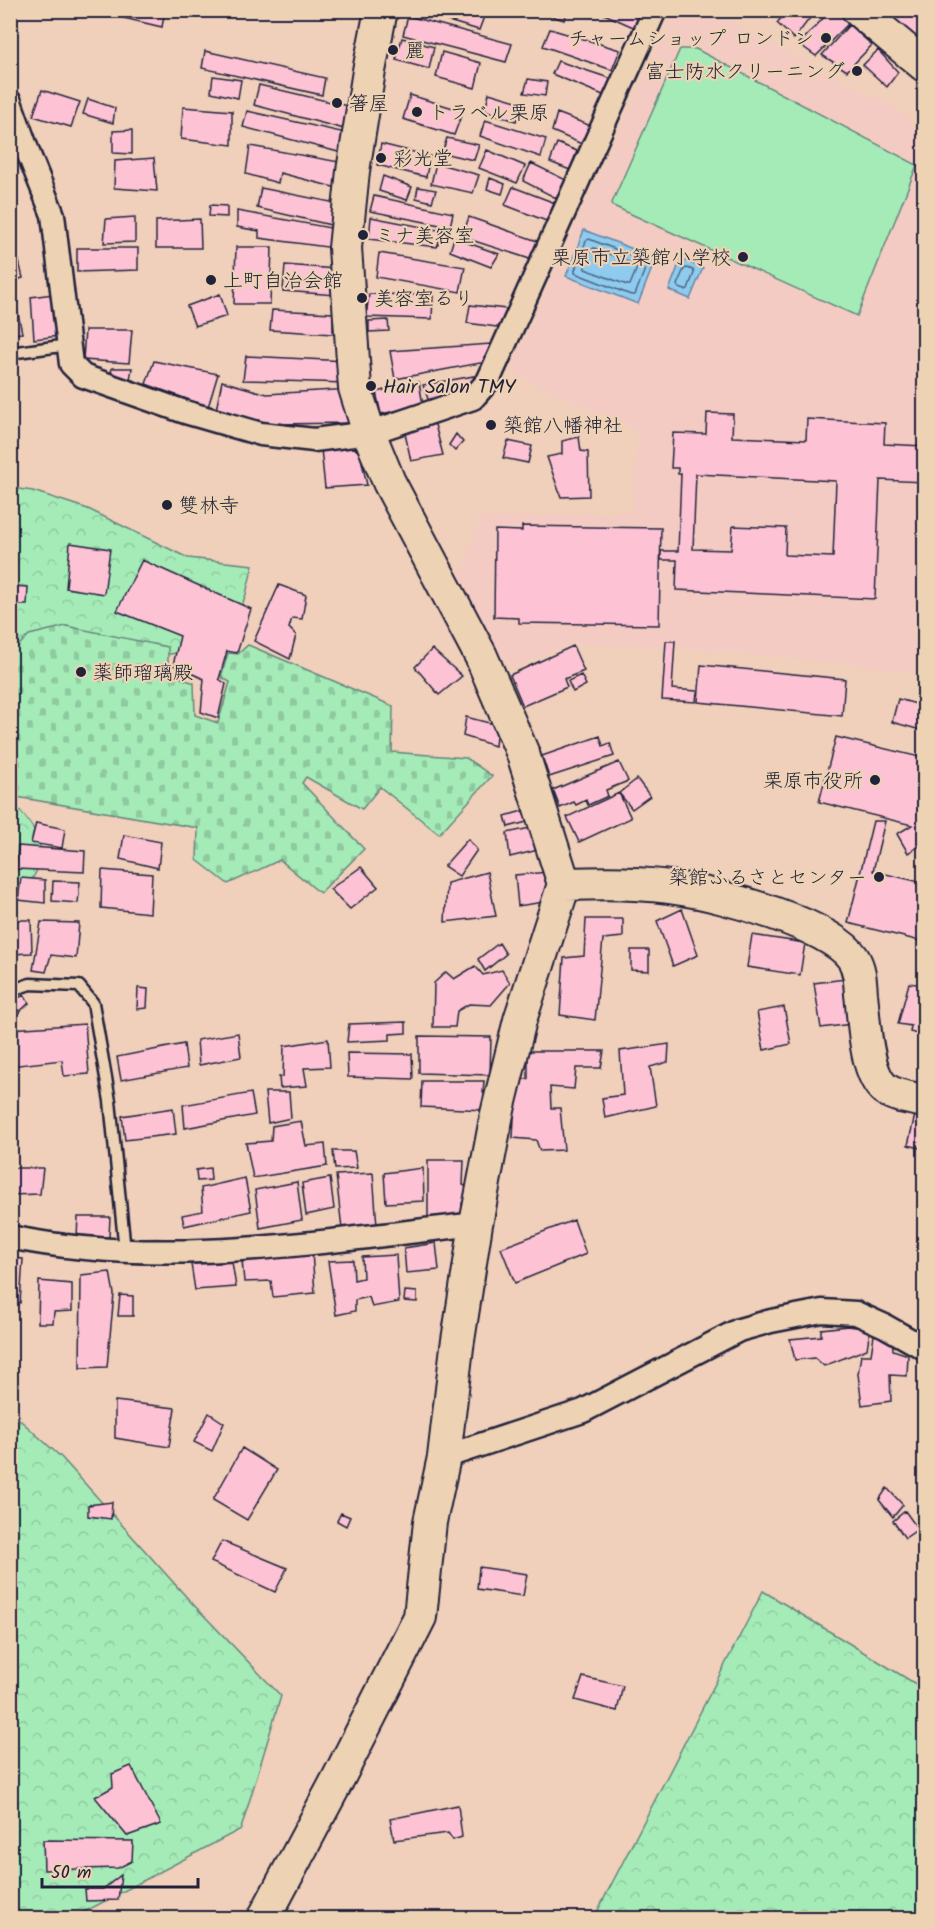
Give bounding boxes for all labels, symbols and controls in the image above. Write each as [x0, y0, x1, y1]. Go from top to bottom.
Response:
place label: チャームショップ ロンドン [568, 24, 814, 56]
marker: チャームショップ ロンドン [819, 31, 833, 45]
place label: 麗 [405, 36, 425, 68]
marker: 麗 [386, 43, 400, 57]
place label: 富士防水クリーニング [645, 57, 845, 89]
marker: 富士防水クリーニング [850, 64, 864, 78]
place label: 箸屋 [349, 89, 389, 121]
marker: 箸屋 [330, 96, 344, 110]
place label: トラベル栗原 [429, 98, 549, 130]
marker: トラベル栗原 [410, 105, 424, 119]
place label: 彩光堂 [393, 144, 453, 176]
marker: 彩光堂 [374, 151, 388, 165]
place label: ミナ美容室 [375, 221, 475, 253]
marker: ミナ美容室 [356, 228, 370, 242]
place label: 栗原市立築館小学校 [551, 243, 731, 275]
marker: 栗原市立築館小学校 [736, 250, 750, 264]
place label: 上町自治会館 [223, 266, 343, 298]
marker: 上町自治会館 [204, 273, 218, 287]
place label: 美容室るり [374, 284, 474, 316]
marker: 美容室るり [355, 291, 369, 305]
place label: Hair Salon TMY [383, 372, 517, 404]
marker: Hair Salon TMY [364, 379, 378, 393]
place label: 築館八幡神社 [503, 411, 623, 443]
marker: 築館八幡神社 [484, 418, 498, 432]
place label: 雙林寺 [179, 491, 239, 523]
marker: 雙林寺 [160, 498, 174, 512]
place label: 薬師瑠璃殿 [93, 658, 193, 690]
marker: 薬師瑠璃殿 [74, 665, 88, 679]
place label: 栗原市役所 [763, 766, 863, 798]
marker: 栗原市役所 [868, 773, 882, 787]
place label: 築館ふるさとセンター [669, 863, 867, 895]
marker: 築館ふるさとセンター [872, 870, 886, 884]
scale bar [42, 1851, 198, 1889]
text: 50 m [51, 1859, 91, 1888]

